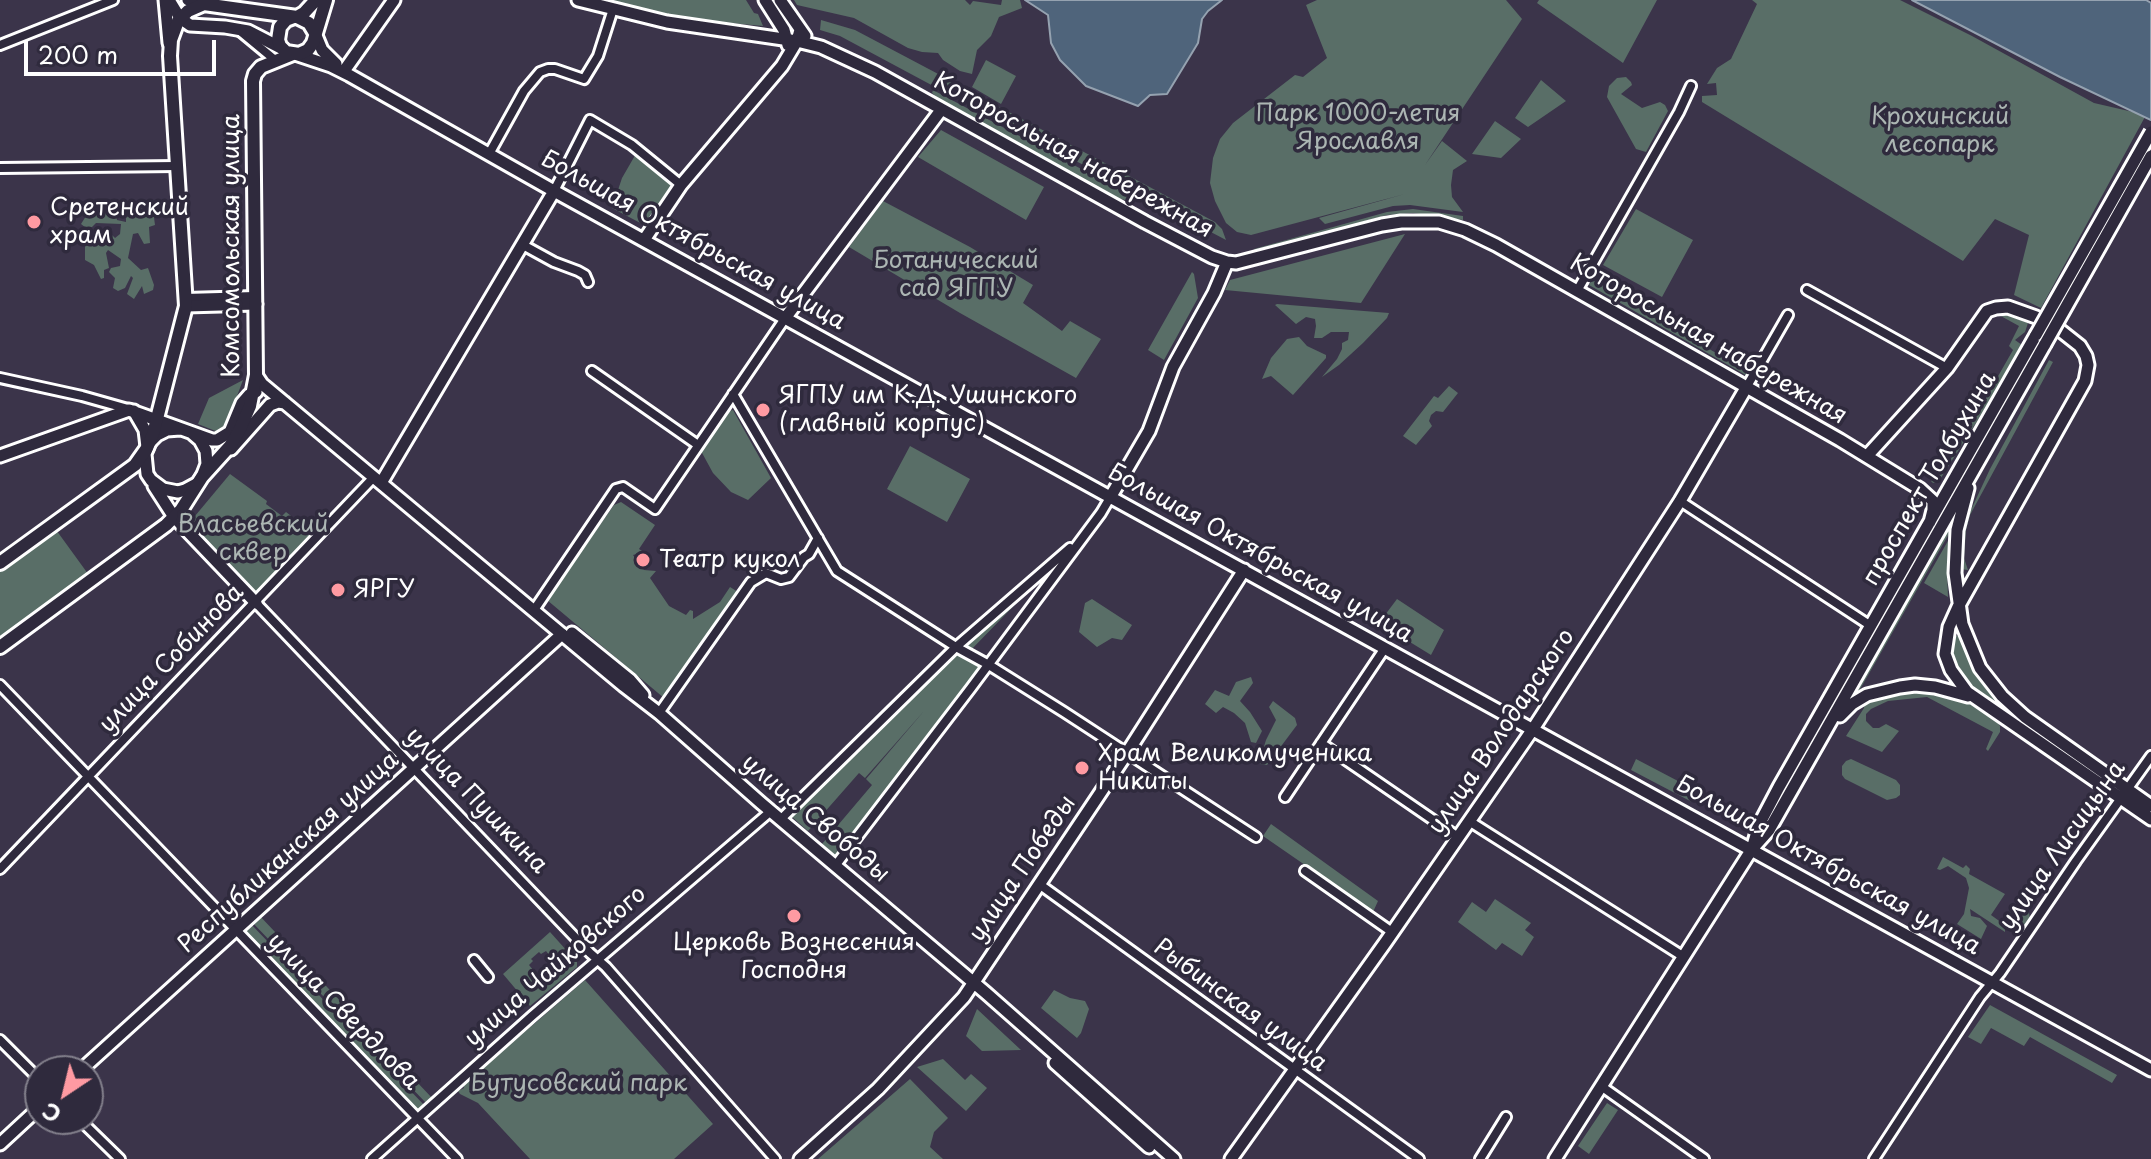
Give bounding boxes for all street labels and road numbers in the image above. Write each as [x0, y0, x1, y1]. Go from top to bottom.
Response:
street label: Которосльная набережная [928, 67, 1218, 245]
street label: Комсомольская улица [218, 114, 246, 378]
street label: Большая Октябрьская улица [536, 145, 850, 337]
street label: Которосльная набережная [1564, 249, 1852, 431]
street label: проспект Толбухина [1857, 367, 2003, 591]
street label: Большая Октябрьская улица [1103, 458, 1417, 650]
street label: улица Собинова [94, 579, 250, 739]
street label: улица Володарского [1423, 624, 1581, 840]
street label: улица Пушкина [399, 722, 553, 880]
street label: Республиканская улица [173, 746, 405, 960]
street label: улица Свободы [735, 749, 895, 889]
street label: улица Лисицына [1994, 756, 2132, 936]
street label: Большая Октябрьская улица [1671, 770, 1985, 962]
street label: улица Победы [963, 790, 1083, 948]
street label: улица Чайковского [459, 880, 653, 1054]
street label: улица Свердлова [261, 927, 425, 1097]
street label: Рыбинская улица [1148, 933, 1332, 1079]

